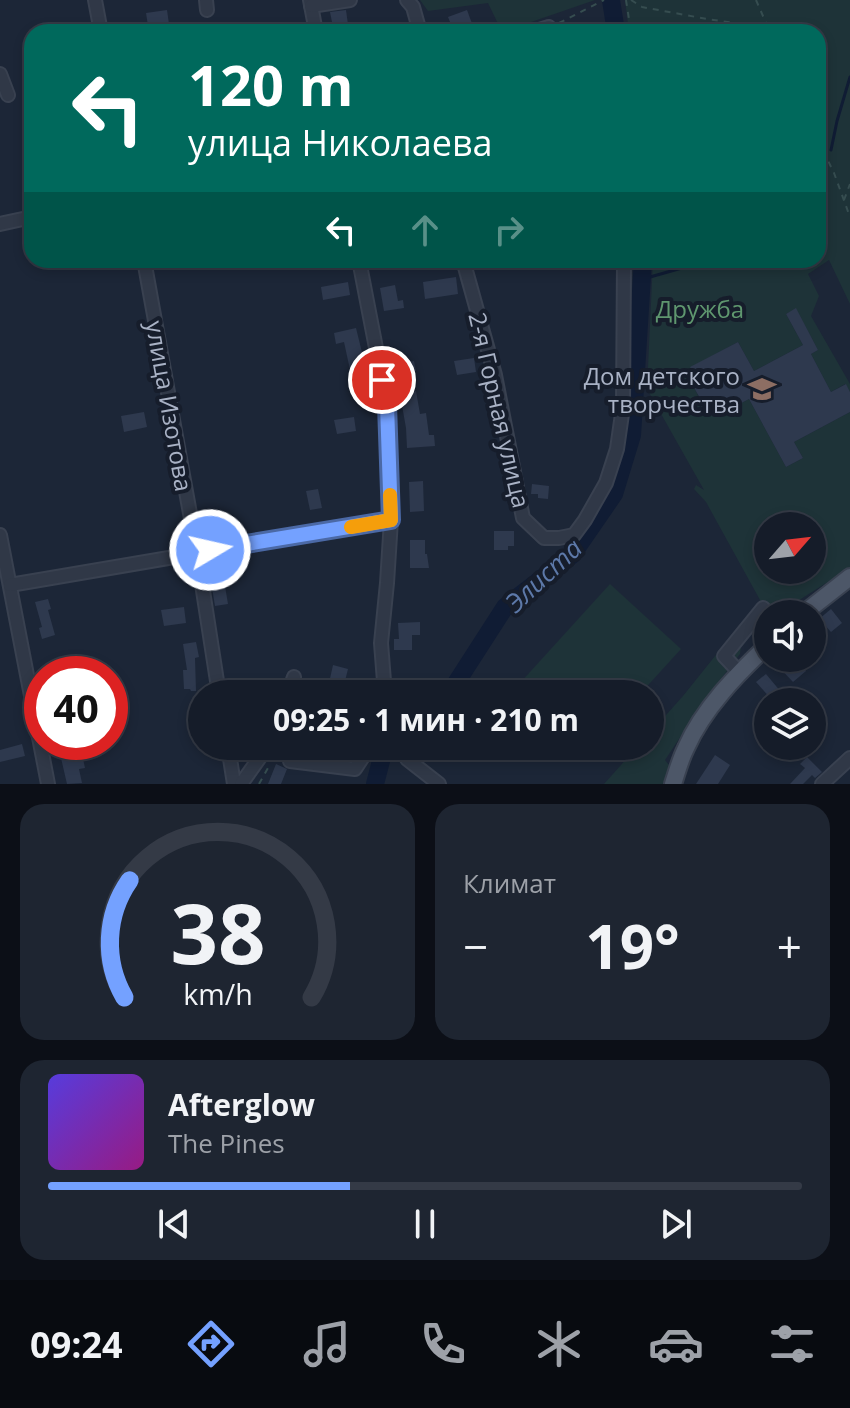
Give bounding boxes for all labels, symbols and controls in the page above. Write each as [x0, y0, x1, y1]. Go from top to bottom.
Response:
text: 120 m [188, 46, 354, 122]
icon: left [56, 56, 160, 160]
text: улица Николаева [188, 118, 493, 167]
icon: left [319, 208, 363, 252]
icon: ahead [403, 208, 447, 252]
icon: right [487, 208, 531, 252]
park label: Дружба [656, 292, 744, 325]
street label: 2-я Горная улица [461, 309, 539, 511]
street label: улица Изотова [139, 318, 201, 494]
pin [348, 346, 416, 414]
icon: arrive [360, 358, 404, 402]
place label: Дом детского творчества [584, 359, 740, 420]
school or university icon: Дом детского творчества [747, 374, 777, 404]
position arrow [168, 508, 252, 592]
north arrow [754, 512, 826, 584]
map controls [754, 512, 826, 760]
water label: Элиста [497, 530, 590, 620]
button: sound [754, 600, 826, 672]
speed limit sign: 40 [24, 656, 128, 760]
button: layers [754, 688, 826, 760]
text: 09:25 · 1 мин · 210 m [273, 699, 579, 740]
text: Климат [463, 865, 556, 901]
text: 38 [170, 875, 265, 988]
text: 19° [585, 905, 680, 987]
text: − [463, 916, 488, 976]
text: + [777, 916, 802, 976]
text: km/h [183, 974, 252, 1013]
text: Afterglow [168, 1084, 315, 1125]
text: The Pines [168, 1125, 285, 1161]
icon: previous [152, 1202, 196, 1246]
icon: pause [403, 1202, 447, 1246]
icon: next [654, 1202, 698, 1246]
icon: directions [183, 1316, 239, 1372]
icon: music [299, 1316, 355, 1372]
icon: phone [415, 1316, 471, 1372]
icon: climate [531, 1316, 587, 1372]
icon: car [648, 1316, 704, 1372]
icon: filters [764, 1316, 820, 1372]
text: 09:24 [30, 1320, 123, 1369]

